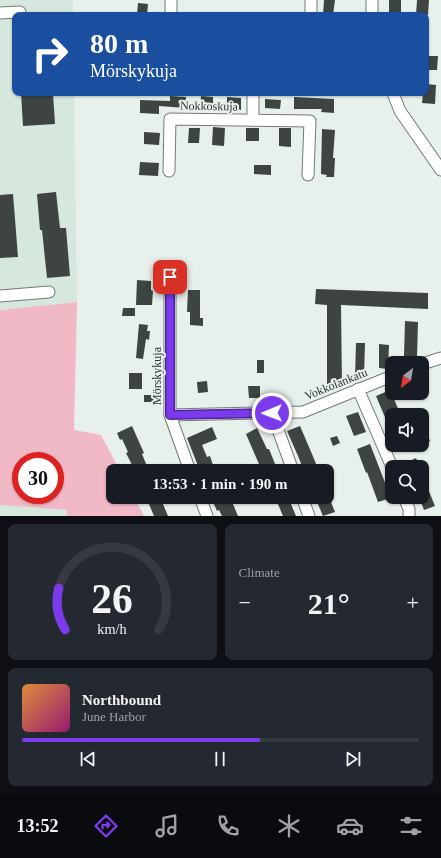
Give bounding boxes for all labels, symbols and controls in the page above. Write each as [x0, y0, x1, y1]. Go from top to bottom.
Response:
icon: right [24, 28, 76, 80]
text: 80 m [90, 28, 148, 59]
text: Mörskykuja [90, 61, 177, 81]
street label: Nokkoskuja [180, 98, 239, 114]
pin [153, 260, 187, 294]
icon: arrive [159, 266, 181, 288]
street label: Mörskykuja [150, 346, 164, 405]
north arrow [385, 356, 429, 400]
map controls [385, 356, 429, 504]
street label: Vokkolankatu [303, 365, 369, 403]
position arrow [251, 392, 293, 434]
button: sound [385, 408, 429, 452]
speed limit sign: 30 [12, 452, 64, 504]
button: search [385, 460, 429, 504]
text: 13:53 · 1 min · 190 m [153, 476, 288, 492]
text: Climate [239, 565, 280, 580]
text: 26 [91, 576, 133, 622]
text: 21° [308, 587, 350, 620]
text: − [239, 590, 251, 615]
text: + [407, 590, 419, 615]
text: km/h [98, 621, 127, 637]
text: Northbound [82, 692, 161, 708]
text: June Harbor [82, 709, 146, 724]
icon: previous [77, 748, 99, 770]
icon: pause [209, 748, 231, 770]
icon: next [342, 748, 364, 770]
icon: directions [92, 812, 120, 840]
icon: music [153, 812, 181, 840]
icon: phone [214, 812, 242, 840]
icon: climate [275, 812, 303, 840]
icon: car [336, 812, 364, 840]
icon: filters [397, 812, 425, 840]
text: 13:52 [17, 816, 59, 836]

